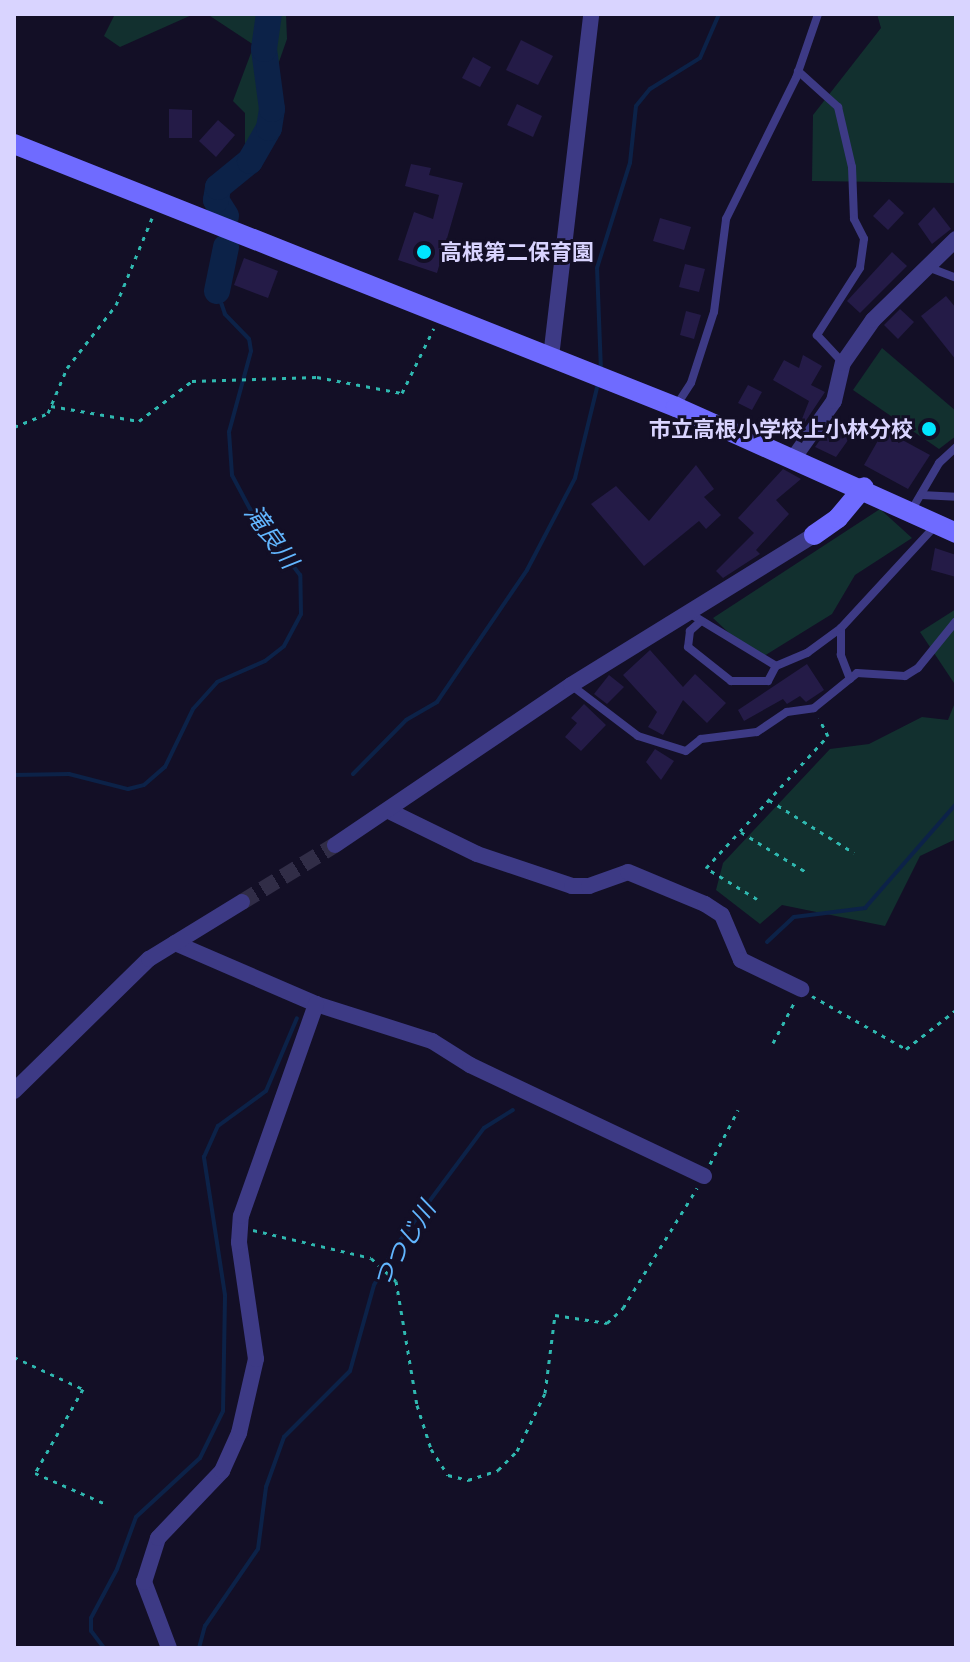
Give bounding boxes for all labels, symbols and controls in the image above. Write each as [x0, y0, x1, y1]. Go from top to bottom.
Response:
place label: 高根第二保育園 [440, 239, 594, 265]
marker: 高根第二保育園 [415, 243, 433, 261]
place label: 市立高根小学校上小林分校 [649, 416, 913, 442]
marker: 市立高根小学校上小林分校 [920, 420, 938, 438]
water label: 滝良川 [239, 498, 305, 574]
water label: つつじ川 [365, 1196, 441, 1292]

